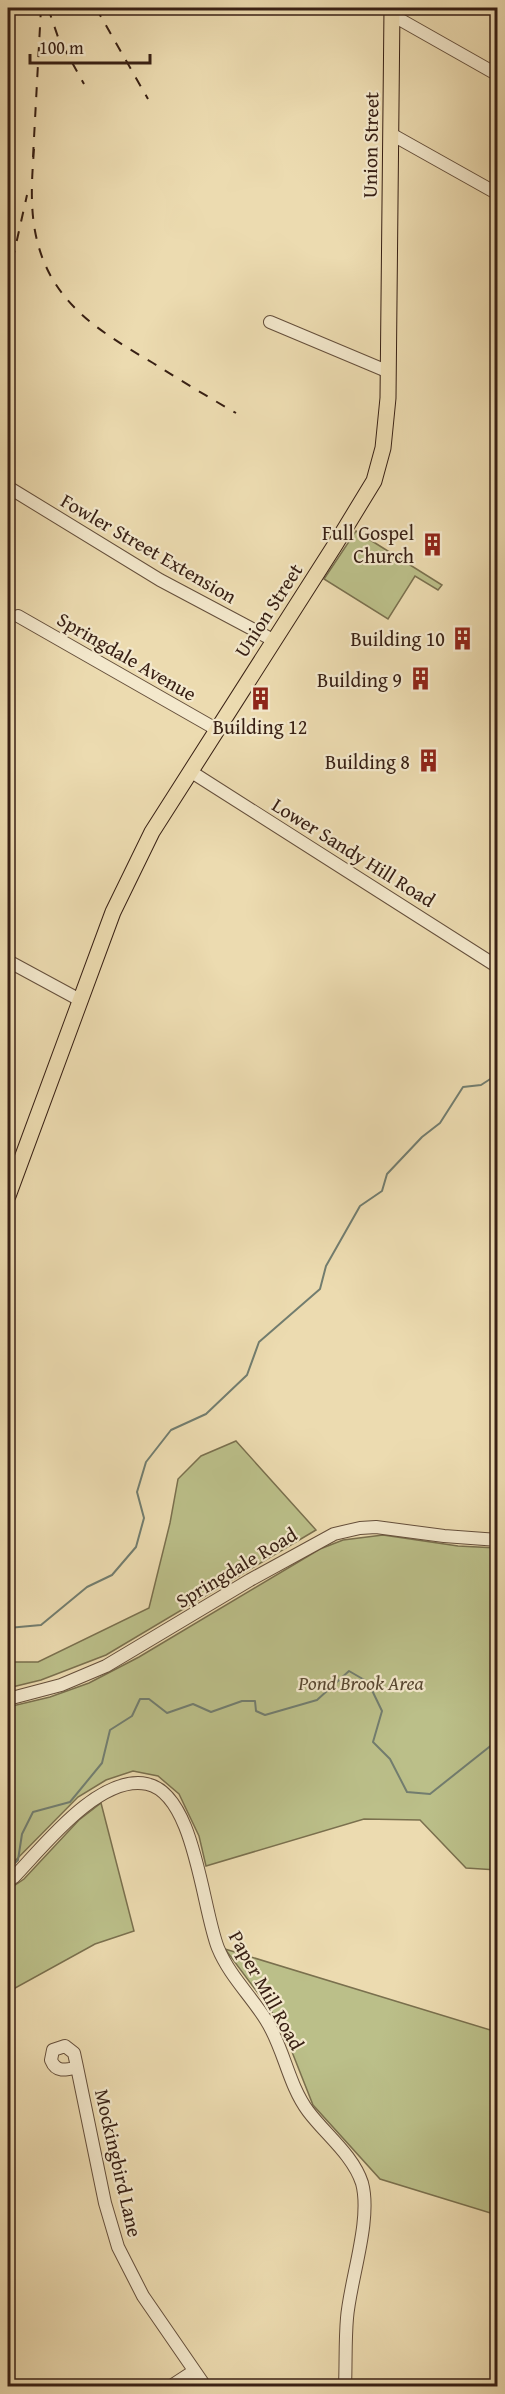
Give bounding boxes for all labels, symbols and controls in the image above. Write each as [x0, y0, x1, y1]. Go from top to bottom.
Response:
scale bar [30, 27, 150, 65]
text: 100 m [39, 34, 84, 61]
street label: Union Street [355, 92, 385, 198]
street label: Fowler Street Extension [56, 486, 242, 610]
place label: Full Gospel Church [322, 518, 414, 570]
building icon: Full Gospel Church [419, 531, 445, 557]
street label: Union Street [227, 557, 309, 663]
street label: Springdale Avenue [52, 604, 202, 708]
place label: Building 10 [350, 624, 445, 653]
building icon: Building 10 [450, 625, 476, 651]
place label: Building 9 [317, 665, 402, 694]
building icon: Building 9 [407, 666, 433, 692]
building icon: Building 12 [247, 685, 273, 711]
place label: Building 12 [213, 712, 307, 741]
place label: Building 8 [325, 747, 410, 776]
building icon: Building 8 [415, 748, 441, 774]
street label: Lower Sandy Hill Road [267, 790, 441, 914]
street label: Springdale Road [170, 1519, 302, 1615]
park label: Pond Brook Area [297, 1668, 424, 1697]
street label: Paper Mill Road [222, 1925, 312, 2055]
street label: Mockingbird Lane [88, 2086, 150, 2240]

